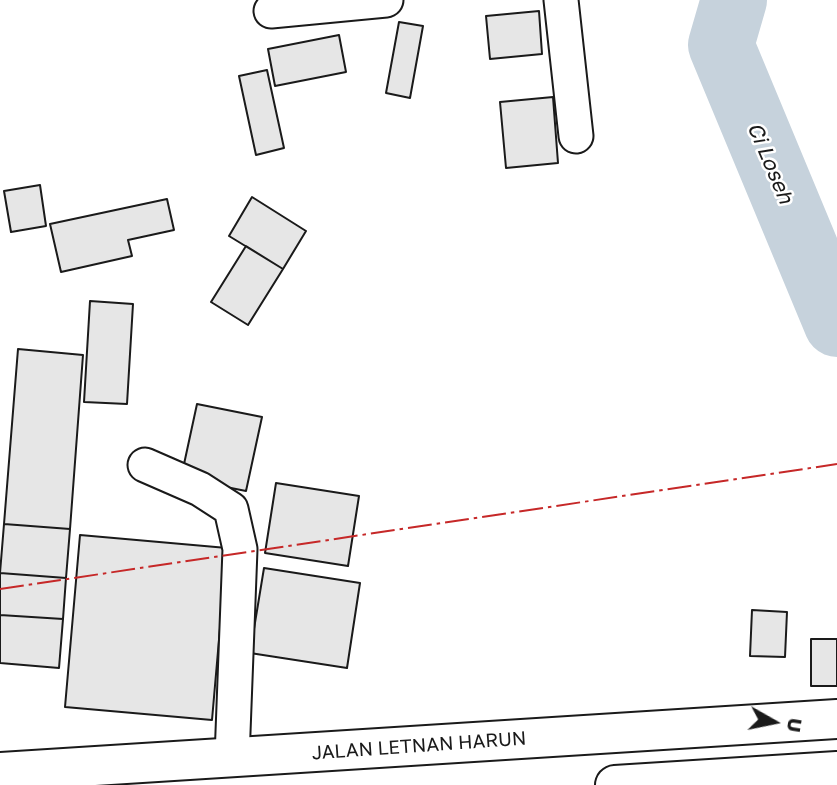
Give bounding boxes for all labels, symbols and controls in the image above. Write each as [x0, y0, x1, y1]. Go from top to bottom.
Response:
water label: Ci Loseh [742, 119, 798, 207]
north arrow [739, 687, 809, 757]
text: U [783, 717, 808, 734]
street label: JALAN LETNAN HARUN [311, 727, 527, 765]

